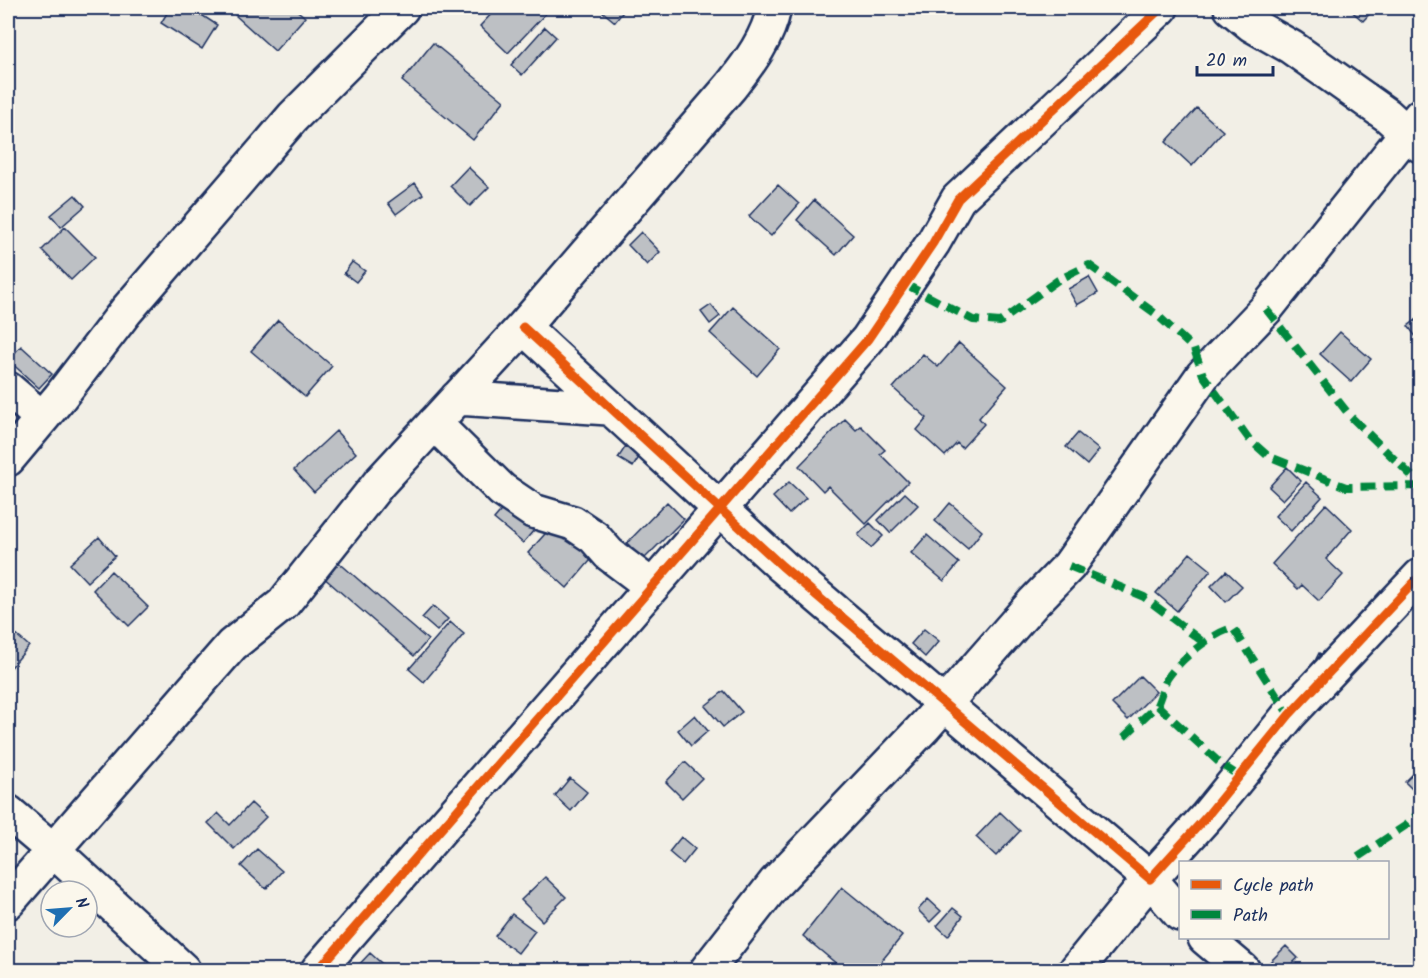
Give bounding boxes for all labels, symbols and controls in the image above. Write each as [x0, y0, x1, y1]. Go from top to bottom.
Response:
scale bar [1197, 39, 1274, 77]
text: 20 m [1206, 47, 1247, 76]
legend [1179, 861, 1389, 939]
text: Cycle path [1233, 872, 1314, 901]
north arrow [39, 879, 99, 939]
text: N [68, 893, 95, 913]
text: Path [1233, 902, 1268, 931]

